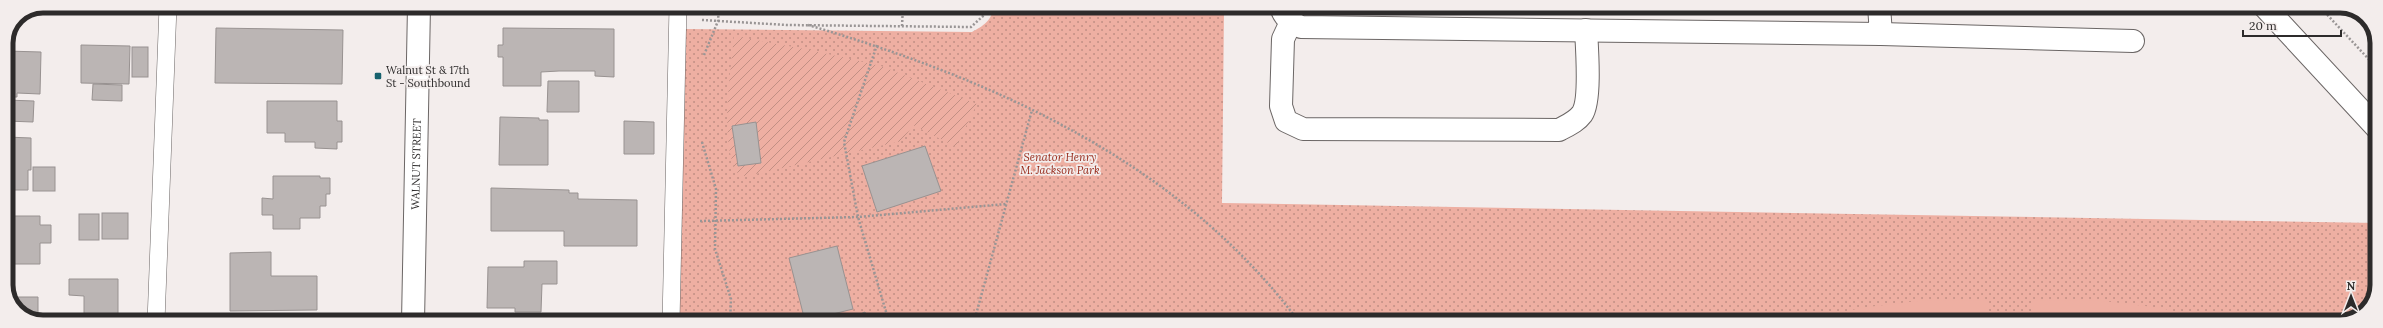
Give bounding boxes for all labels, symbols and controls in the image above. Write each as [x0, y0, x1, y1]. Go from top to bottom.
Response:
scale bar [2243, 12, 2341, 38]
text: 20 m [2249, 18, 2277, 33]
place label: Walnut St & 17th St - Southbound [386, 63, 471, 90]
marker: Walnut St & 17th St - Southbound [373, 71, 383, 81]
street label: WALNUT STREET [408, 118, 424, 210]
park label: Senator Henry M. Jackson Park [1020, 150, 1100, 177]
north arrow [2331, 276, 2371, 316]
text: N [2347, 279, 2356, 293]

